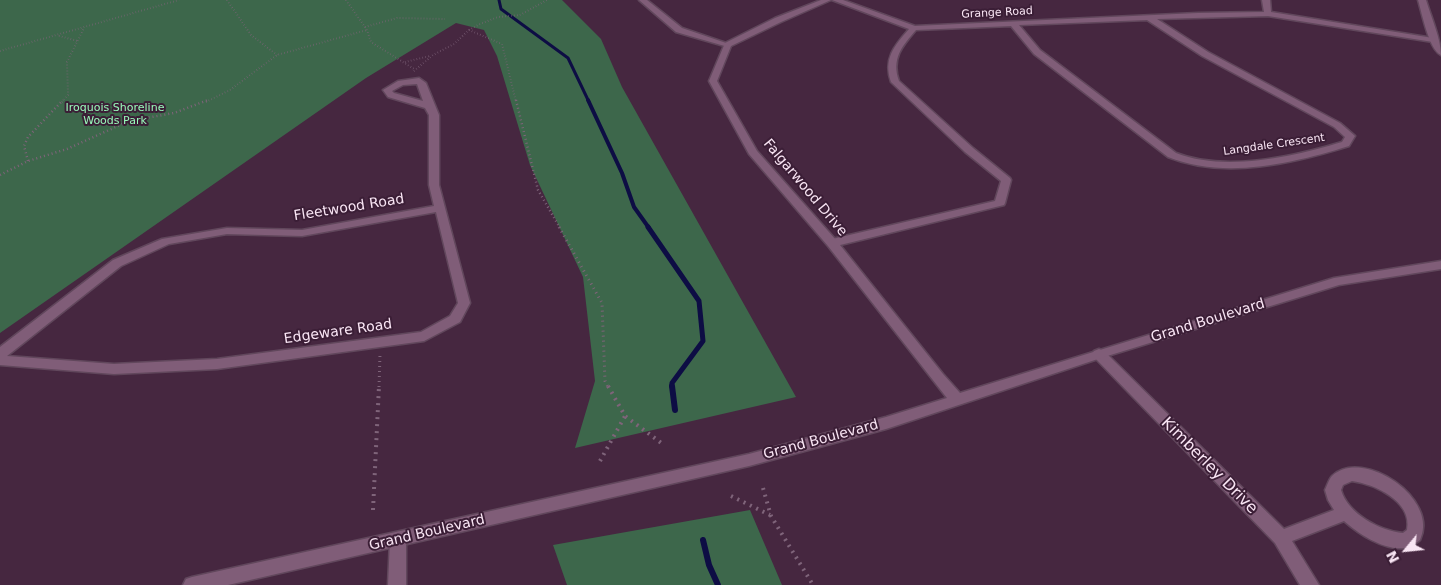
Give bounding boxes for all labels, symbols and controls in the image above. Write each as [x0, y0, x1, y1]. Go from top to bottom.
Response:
street label: Grange Road [961, 5, 1033, 21]
park label: Iroquois Shoreline Woods Park [66, 101, 164, 127]
street label: Langdale Crescent [1222, 131, 1326, 159]
street label: Falgarwood Drive [759, 136, 851, 240]
street label: Fleetwood Road [293, 191, 405, 225]
street label: Grand Boulevard [1149, 296, 1267, 346]
street label: Edgeware Road [283, 316, 393, 348]
street label: Kimberley Drive [1157, 414, 1261, 518]
street label: Grand Boulevard [762, 417, 880, 463]
street label: Grand Boulevard [368, 512, 486, 554]
north arrow [1381, 525, 1431, 575]
text: N [1383, 548, 1403, 566]

